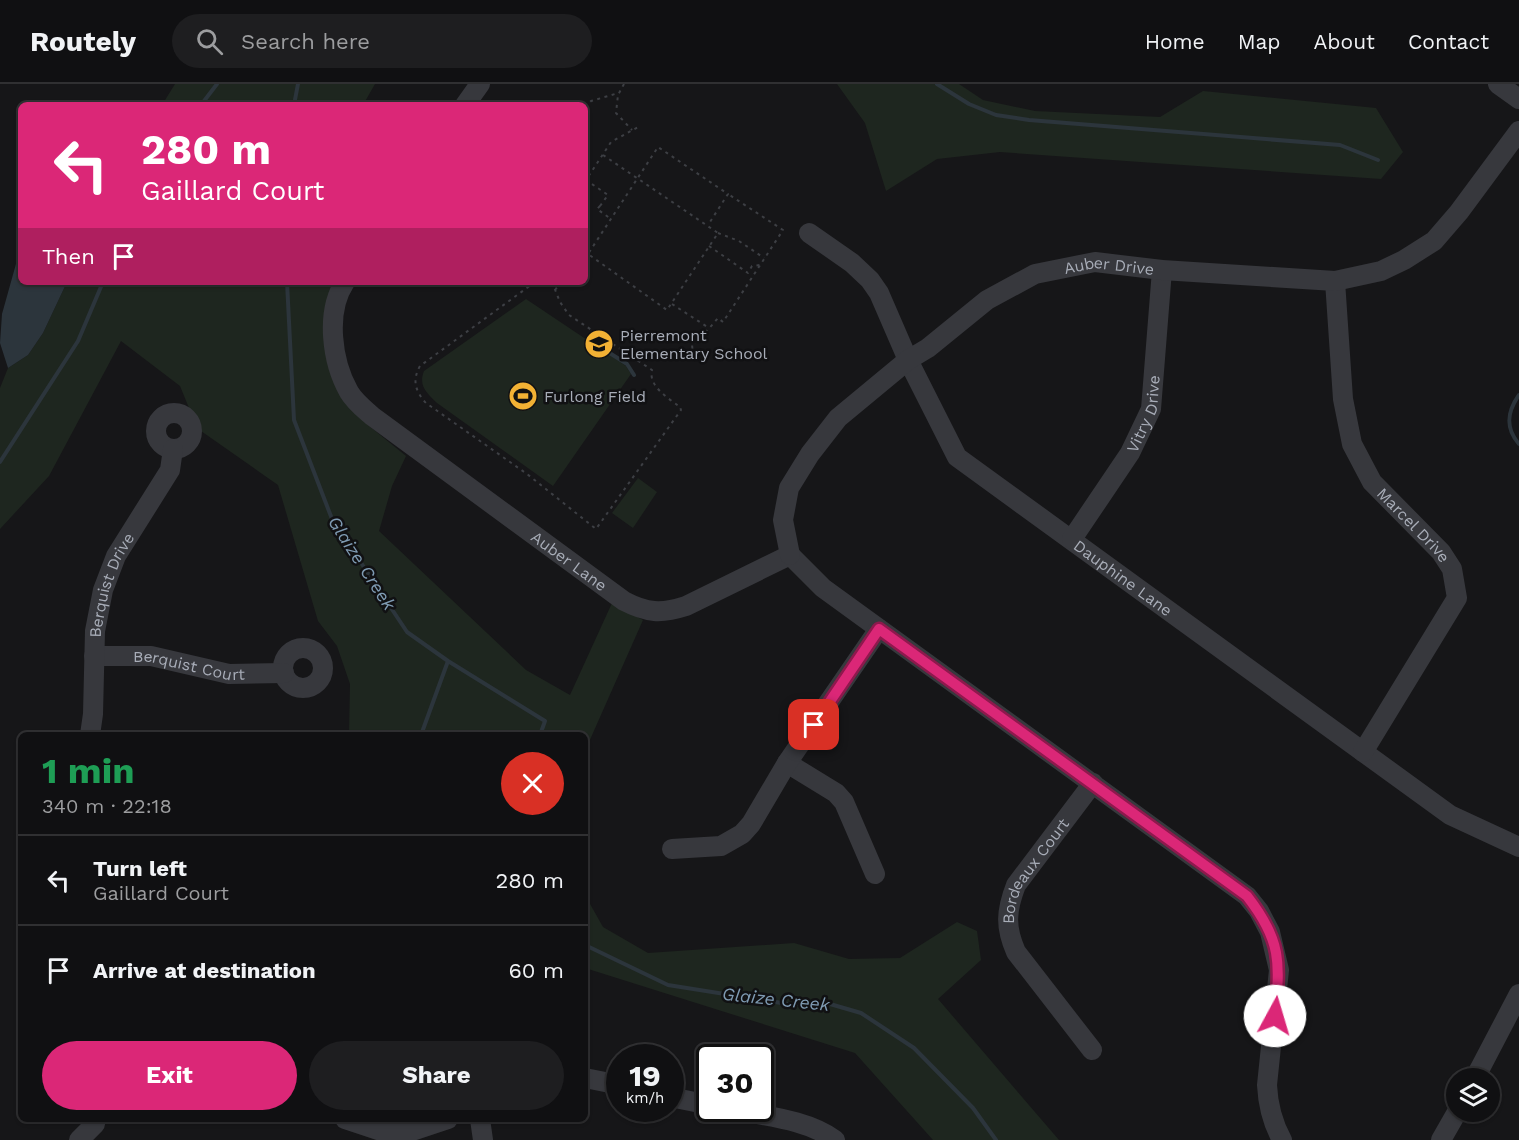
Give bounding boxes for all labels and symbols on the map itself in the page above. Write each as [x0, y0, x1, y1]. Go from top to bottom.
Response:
street label: Auber Drive [1062, 252, 1155, 279]
place label: Pierremont Elementary School [620, 326, 768, 363]
school or university icon: Pierremont Elementary School [583, 328, 615, 360]
street label: Vitry Drive [1122, 374, 1163, 456]
sports icon: Furlong Field [507, 380, 539, 412]
place label: Furlong Field [544, 387, 646, 406]
street label: Marcel Drive [1373, 484, 1454, 566]
water label: Glaize Creek [324, 512, 401, 615]
street label: Auber Lane [528, 527, 611, 595]
street label: Berquist Drive [85, 529, 138, 638]
street label: Dauphine Lane [1070, 536, 1176, 620]
street label: Berquist Court [133, 647, 245, 684]
pin [788, 699, 839, 750]
street label: Bordeaux Court [999, 814, 1073, 924]
water label: Glaize Creek [721, 983, 832, 1015]
position arrow [1243, 984, 1307, 1048]
speed limit sign: 30 [696, 1044, 774, 1122]

